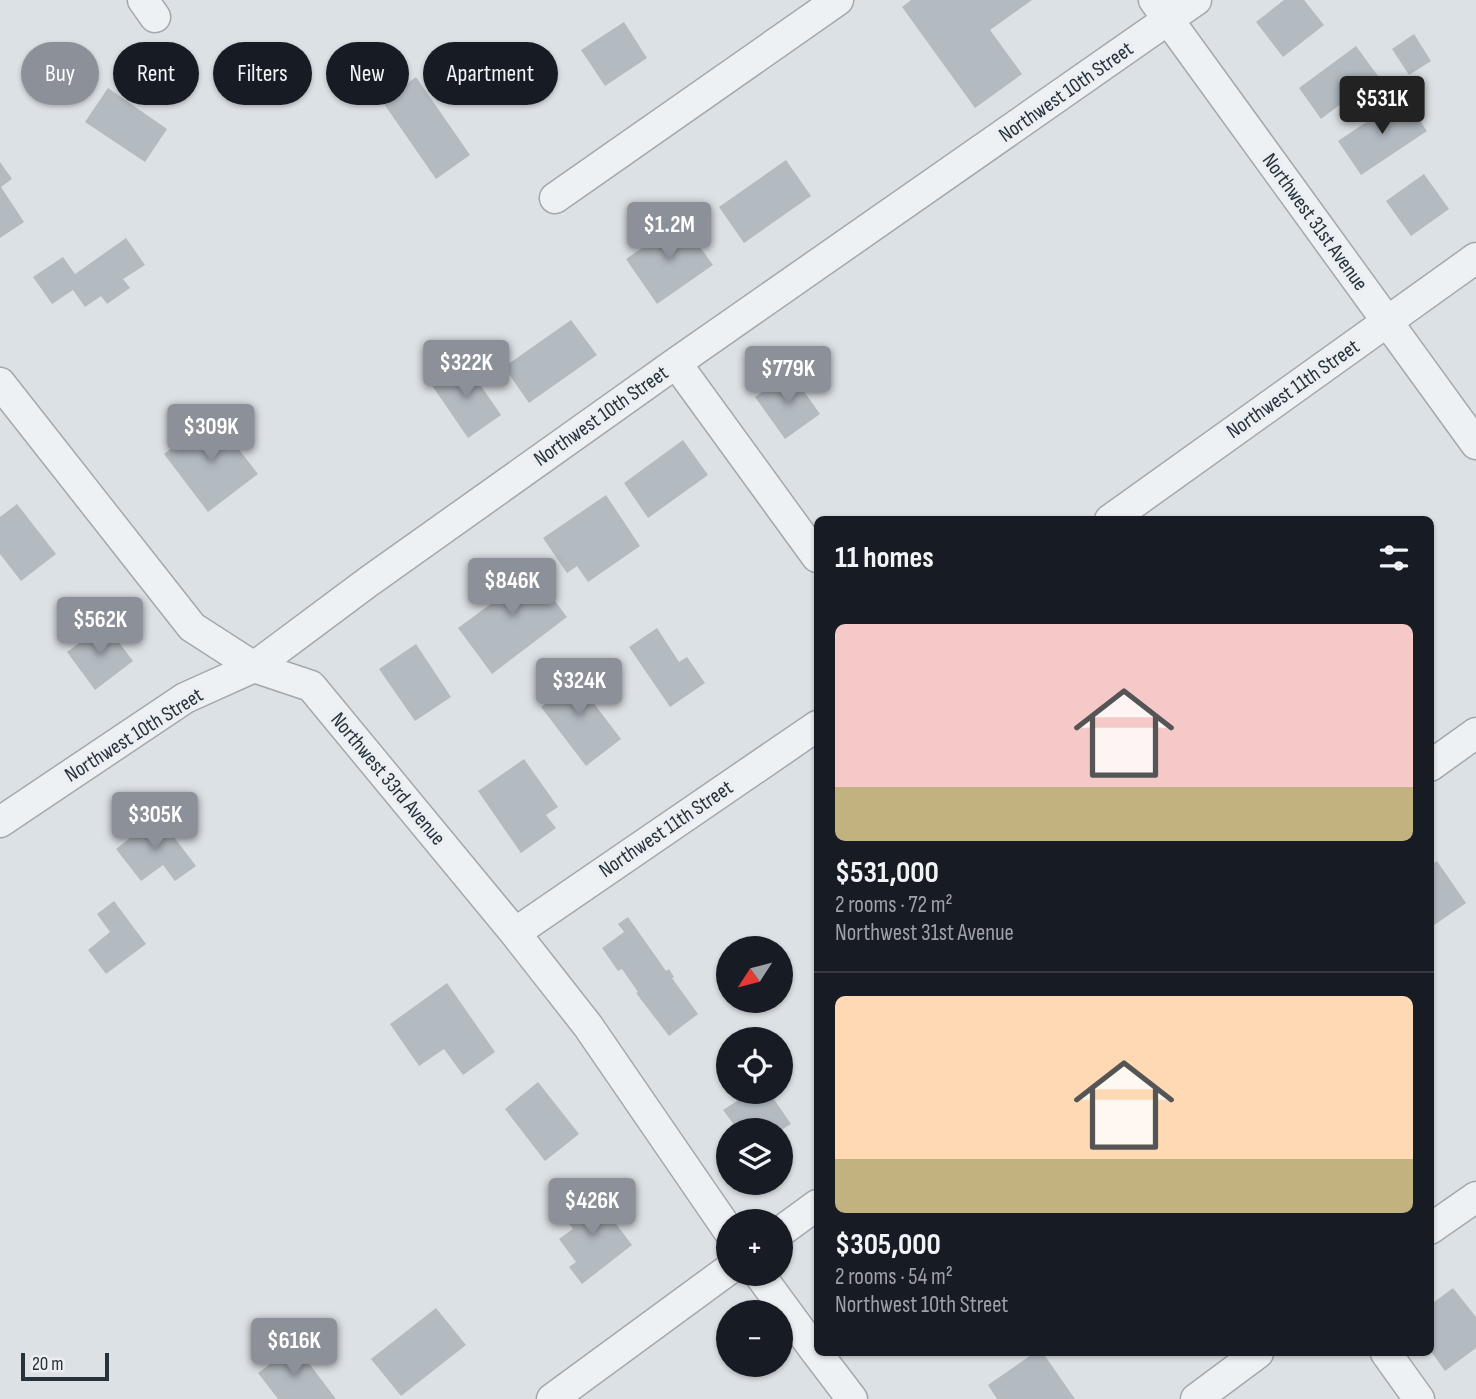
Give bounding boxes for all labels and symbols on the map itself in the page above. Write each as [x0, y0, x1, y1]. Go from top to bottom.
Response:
street label: Northwest 10th Street [994, 36, 1138, 148]
pin: $531K [1333, 76, 1431, 136]
street label: Northwest 31st Avenue [1257, 149, 1373, 295]
pin: $1.2M [620, 202, 718, 262]
street label: Northwest 11th Street [1222, 334, 1364, 444]
pin: $322K [417, 340, 515, 400]
pin: $779K [739, 346, 837, 406]
street label: Northwest 10th Street [529, 360, 673, 472]
pin: $309K [162, 405, 260, 464]
pin: $846K [463, 558, 561, 618]
pin: $562K [51, 598, 149, 657]
pin: $324K [530, 658, 628, 718]
street label: Northwest 10th Street [60, 682, 208, 788]
street label: Northwest 33rd Avenue [325, 708, 451, 850]
street label: Northwest 11th Street [594, 775, 738, 883]
pin: $305K [106, 792, 204, 852]
north arrow [716, 936, 793, 1013]
pin: $426K [543, 1178, 641, 1238]
pin: $616K [245, 1318, 343, 1378]
scale bar [21, 1350, 108, 1382]

